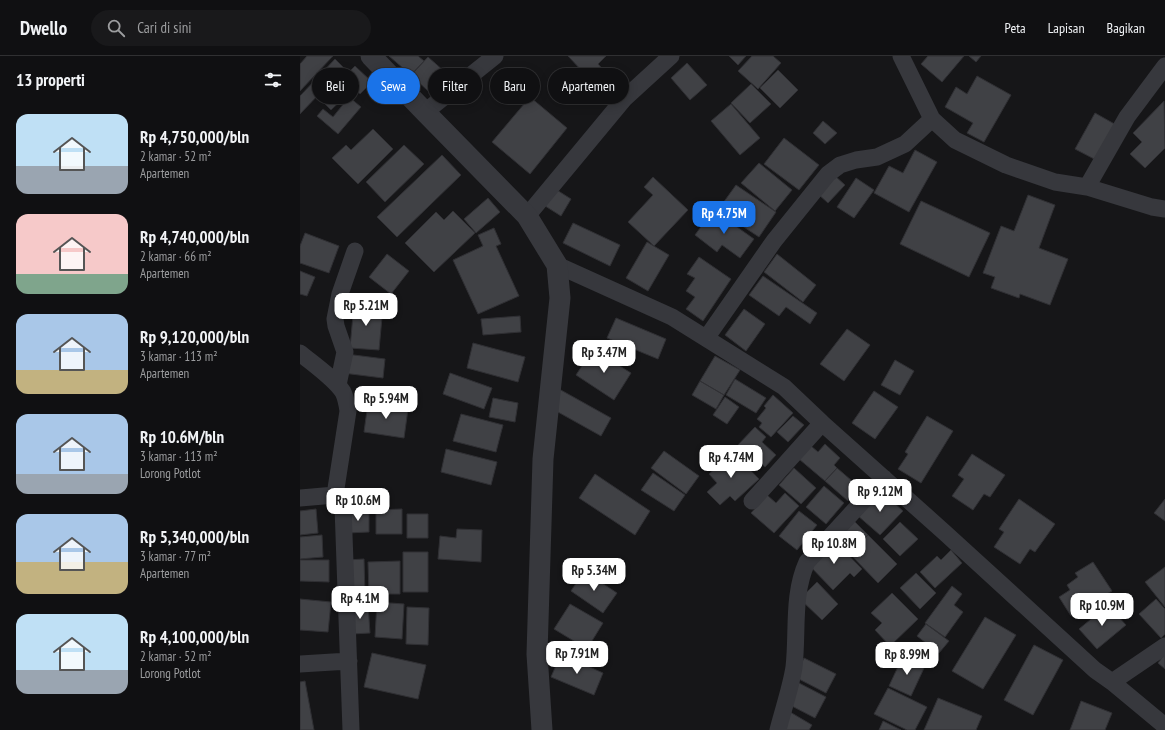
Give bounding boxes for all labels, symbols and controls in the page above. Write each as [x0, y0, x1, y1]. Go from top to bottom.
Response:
search box [91, 10, 371, 46]
text: Dwello [20, 16, 67, 40]
icon: search [105, 17, 127, 39]
text: Cari di sini [137, 18, 192, 37]
text: Peta [1005, 19, 1026, 37]
text: Lapisan [1048, 19, 1085, 37]
text: Bagikan [1107, 19, 1145, 37]
chip: Beli [312, 68, 359, 104]
chip: Sewa [367, 68, 420, 104]
chip: Filter [428, 68, 482, 104]
chip: Baru [490, 68, 540, 104]
chip: Apartemen [548, 68, 629, 104]
text: 13 properti [16, 69, 85, 91]
icon: filters [262, 69, 284, 91]
text: Rp 4,750,000/bln [140, 126, 249, 148]
icon: home [48, 130, 96, 178]
text: 2 kamar · 52 m² [140, 148, 212, 165]
text: Apartemen [140, 165, 189, 182]
pin: Rp 4.75M [683, 201, 765, 235]
text: Rp 4.75M [701, 205, 747, 222]
text: Rp 4,740,000/bln [140, 226, 249, 248]
icon: home [48, 230, 96, 278]
text: 2 kamar · 66 m² [140, 248, 212, 265]
text: Apartemen [140, 265, 189, 282]
pin: Rp 5.21M [325, 293, 407, 327]
text: Rp 5.21M [343, 297, 389, 314]
text: Rp 9,120,000/bln [140, 326, 249, 348]
icon: home [48, 330, 96, 378]
pin: Rp 3.47M [563, 340, 645, 374]
text: Rp 3.47M [581, 344, 627, 361]
text: 3 kamar · 113 m² [140, 348, 217, 365]
text: Apartemen [140, 365, 189, 382]
pin: Rp 5.94M [345, 386, 427, 420]
text: Rp 5.94M [363, 390, 409, 407]
text: Rp 10.6M/bln [140, 426, 224, 448]
icon: home [48, 430, 96, 478]
pin: Rp 4.74M [690, 445, 772, 479]
text: 3 kamar · 113 m² [140, 448, 217, 465]
text: Rp 4.74M [708, 449, 754, 466]
text: Lorong Potlot [140, 465, 201, 482]
pin: Rp 9.12M [839, 479, 921, 513]
text: Rp 9.12M [857, 483, 903, 500]
pin: Rp 10.6M [317, 488, 399, 522]
text: Rp 10.6M [335, 492, 381, 509]
text: Rp 5,340,000/bln [140, 526, 249, 548]
icon: home [48, 530, 96, 578]
pin: Rp 10.8M [793, 531, 875, 565]
text: Rp 10.8M [811, 535, 857, 552]
text: 3 kamar · 77 m² [140, 548, 211, 565]
pin: Rp 5.34M [553, 558, 635, 592]
text: Rp 5.34M [571, 562, 617, 579]
text: Apartemen [140, 565, 189, 582]
pin: Rp 4.1M [323, 586, 397, 620]
text: Rp 4.1M [341, 590, 379, 607]
pin: Rp 10.9M [1061, 593, 1143, 627]
text: Rp 10.9M [1079, 597, 1125, 614]
text: Rp 4,100,000/bln [140, 626, 249, 648]
icon: home [48, 630, 96, 678]
pin: Rp 7.91M [536, 641, 618, 675]
pin: Rp 8.99M [866, 642, 948, 676]
text: Rp 7.91M [555, 645, 599, 662]
text: Rp 8.99M [884, 646, 930, 663]
text: 2 kamar · 52 m² [140, 648, 212, 665]
text: Lorong Potlot [140, 665, 201, 682]

